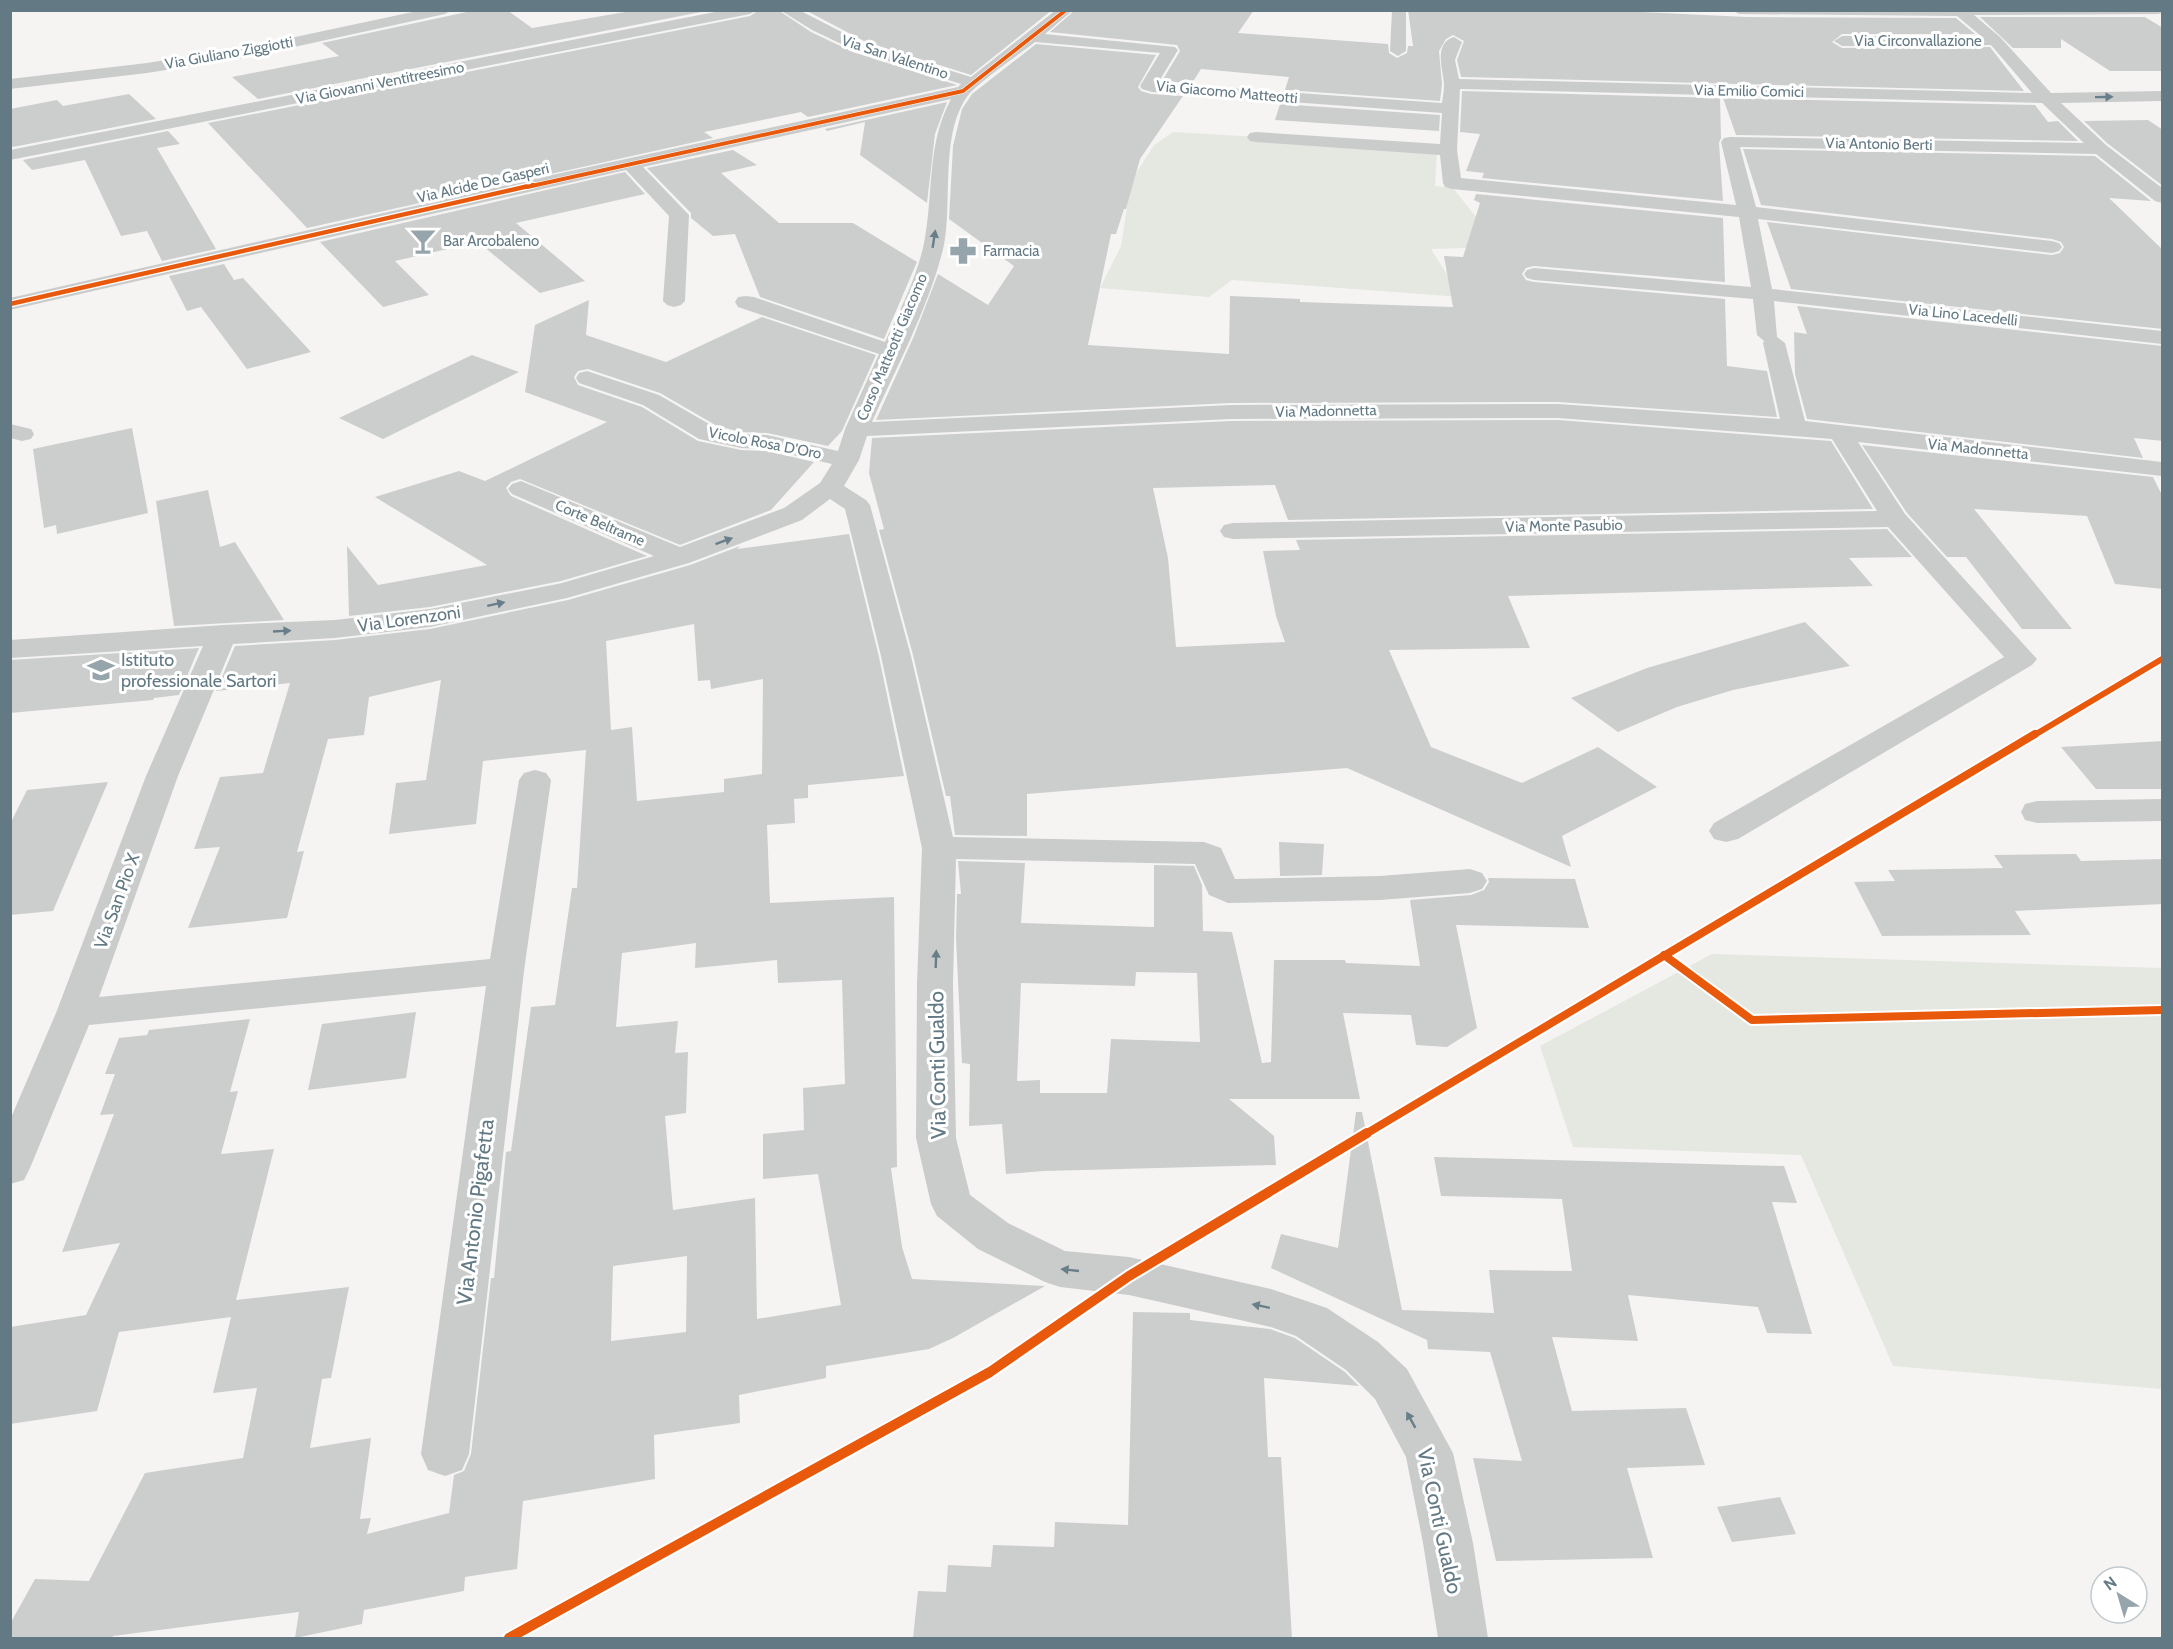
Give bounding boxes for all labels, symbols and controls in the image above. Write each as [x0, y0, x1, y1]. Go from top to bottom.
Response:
street label: Via San Valentino [839, 31, 951, 83]
street label: Via Circonvallazione [1854, 32, 1982, 50]
street label: Via Giuliano Ziggiotti [164, 33, 294, 73]
street label: Via Giovanni Ventitreesimo [294, 58, 466, 108]
street label: Via Giacomo Matteotti [1155, 77, 1299, 107]
street label: Via Emilio Comici [1694, 81, 1804, 101]
one-way arrow [2095, 92, 2114, 102]
street label: Via Antonio Berti [1825, 134, 1933, 154]
street label: Via Alcide De Gasperi [415, 159, 551, 207]
bar icon: Bar Arcobaleno [408, 226, 438, 256]
one-way arrow [929, 230, 938, 249]
place label: Bar Arcobaleno [443, 232, 539, 250]
pharmacy icon: Farmacia [948, 236, 978, 266]
place label: Farmacia [983, 242, 1040, 260]
street label: Corso Matteotti Giacomo [853, 271, 931, 423]
street label: Via Lino Lacedelli [1908, 300, 2018, 330]
street label: Via Madonnetta [1275, 401, 1378, 421]
street label: Vicolo Rosa D'Oro [707, 423, 823, 463]
street label: Via Madonnetta [1927, 435, 2030, 463]
street label: Corte Beltrame [552, 496, 648, 550]
street label: Via Monte Pasubio [1505, 516, 1623, 536]
one-way arrow [715, 536, 733, 546]
one-way arrow [486, 599, 505, 608]
street label: Via Lorenzoni [356, 601, 462, 637]
one-way arrow [272, 627, 291, 636]
place label: Istituto professionale Sartori [121, 649, 276, 692]
school or university icon: Istituto professionale Sartori [86, 655, 116, 685]
street label: Via San Pio X [90, 850, 145, 952]
one-way arrow [931, 949, 941, 968]
street label: Via Conti Gualdo [923, 991, 951, 1139]
street label: Via Antonio Pigafetta [451, 1118, 499, 1306]
one-way arrow [1060, 1265, 1079, 1275]
one-way arrow [1252, 1300, 1271, 1310]
one-way arrow [1406, 1411, 1416, 1428]
street label: Via Conti Gualdo [1412, 1446, 1468, 1596]
north arrow [2089, 1565, 2149, 1625]
text: N [2100, 1572, 2121, 1594]

